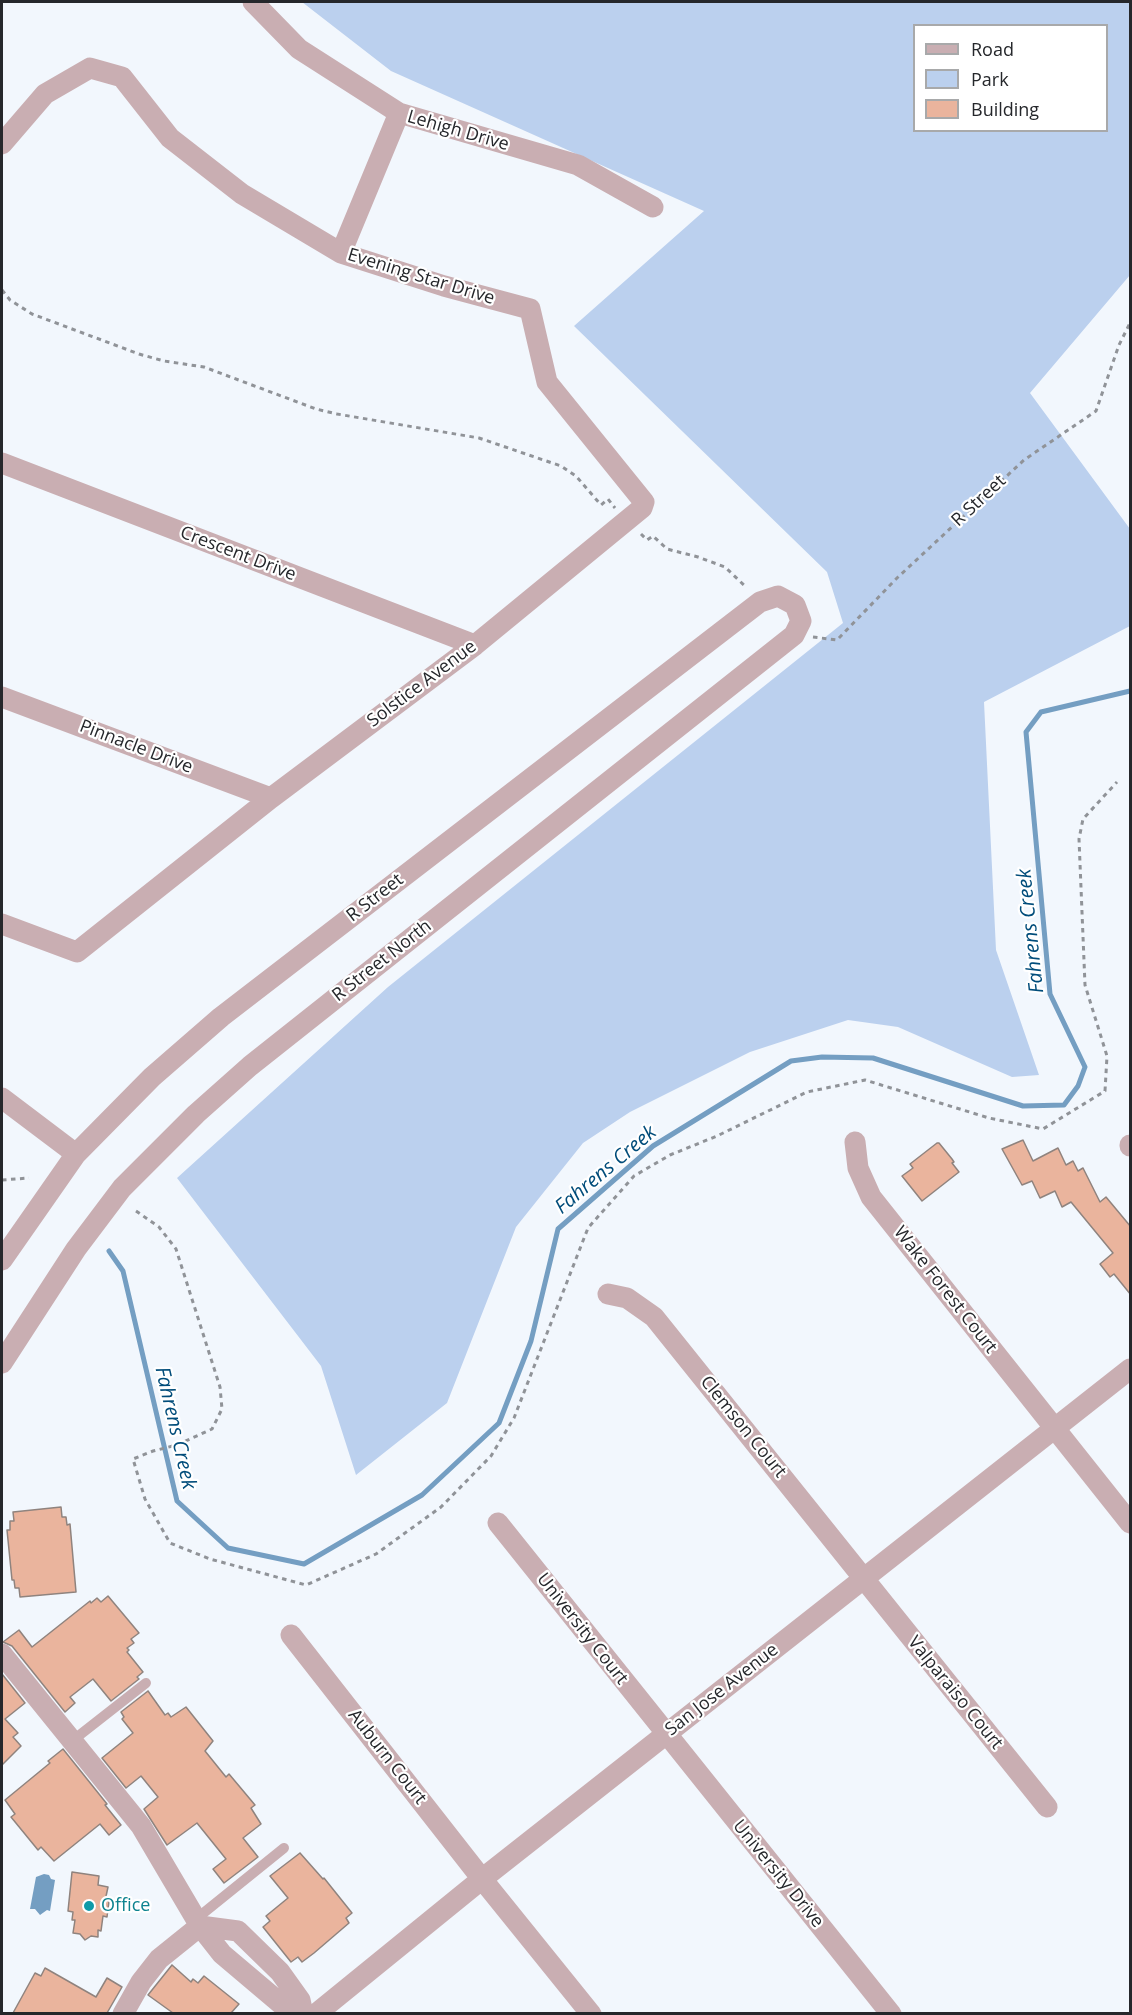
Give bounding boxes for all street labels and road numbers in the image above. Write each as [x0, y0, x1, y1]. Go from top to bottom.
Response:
street label: Lehigh Drive [405, 106, 511, 156]
street label: Evening Star Drive [345, 244, 497, 310]
street label: R Street [947, 471, 1011, 531]
street label: Crescent Drive [177, 522, 299, 586]
street label: Solstice Avenue [363, 636, 481, 732]
street label: Pinnacle Drive [76, 716, 196, 778]
street label: R Street [342, 869, 408, 927]
street label: R Street North [328, 916, 436, 1006]
street label: Wake Forest Court [889, 1222, 1001, 1358]
street label: Clemson Court [695, 1372, 791, 1482]
street label: University Court [532, 1569, 632, 1689]
street label: Valparaiso Court [903, 1632, 1007, 1754]
street label: San Jose Avenue [661, 1639, 783, 1741]
street label: Auburn Court [343, 1705, 431, 1809]
street label: University Drive [728, 1816, 828, 1932]

